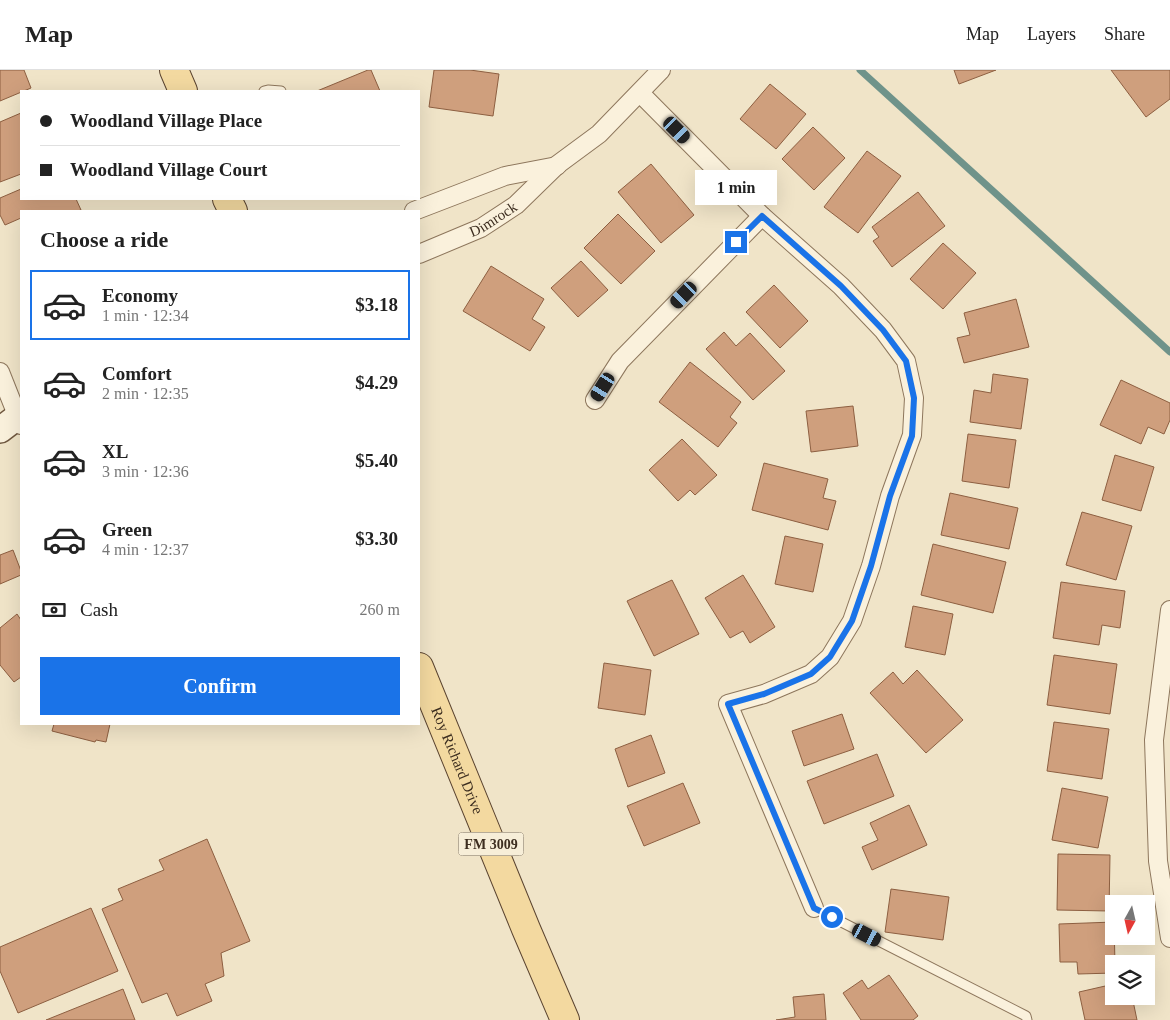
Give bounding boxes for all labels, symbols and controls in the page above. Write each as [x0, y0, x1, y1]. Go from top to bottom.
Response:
text: Map [25, 21, 73, 47]
text: Map [966, 24, 999, 44]
text: Layers [1027, 24, 1076, 44]
text: Share [1104, 24, 1145, 44]
text: Woodland Village Place [70, 110, 262, 131]
car [661, 114, 692, 146]
text: Woodland Village Court [70, 159, 267, 180]
callout: 1 min [695, 170, 777, 204]
text: 1 min [717, 179, 755, 196]
street label: Dimrock [467, 198, 520, 240]
text: Choose a ride [40, 227, 168, 252]
route end [725, 231, 747, 253]
car [668, 279, 699, 311]
icon: car [42, 283, 87, 328]
text: Economy [102, 285, 178, 306]
text: $3.18 [355, 294, 398, 315]
text: 1 min · 12:34 [102, 307, 189, 324]
icon: car [42, 361, 87, 406]
text: Comfort [102, 363, 172, 384]
car [588, 370, 617, 404]
text: $4.29 [355, 372, 398, 393]
text: 2 min · 12:35 [102, 385, 189, 402]
icon: car [42, 439, 87, 484]
text: XL [102, 441, 128, 462]
text: $5.40 [355, 450, 398, 471]
text: 3 min · 12:36 [102, 463, 189, 480]
icon: car [42, 517, 87, 562]
text: Green [102, 519, 152, 540]
text: $3.30 [355, 528, 398, 549]
text: 4 min · 12:37 [102, 541, 189, 558]
icon: cash [40, 596, 68, 624]
text: Cash [80, 599, 118, 620]
text: 260 m [360, 601, 400, 618]
button: Confirm [40, 657, 400, 715]
street label: Roy Richard Drive [428, 705, 486, 817]
road number: FM 3009 [458, 832, 524, 856]
north arrow [1105, 895, 1155, 945]
map controls [1105, 895, 1155, 1005]
route start [821, 906, 843, 928]
car [850, 922, 883, 948]
button: layers [1105, 955, 1155, 1005]

